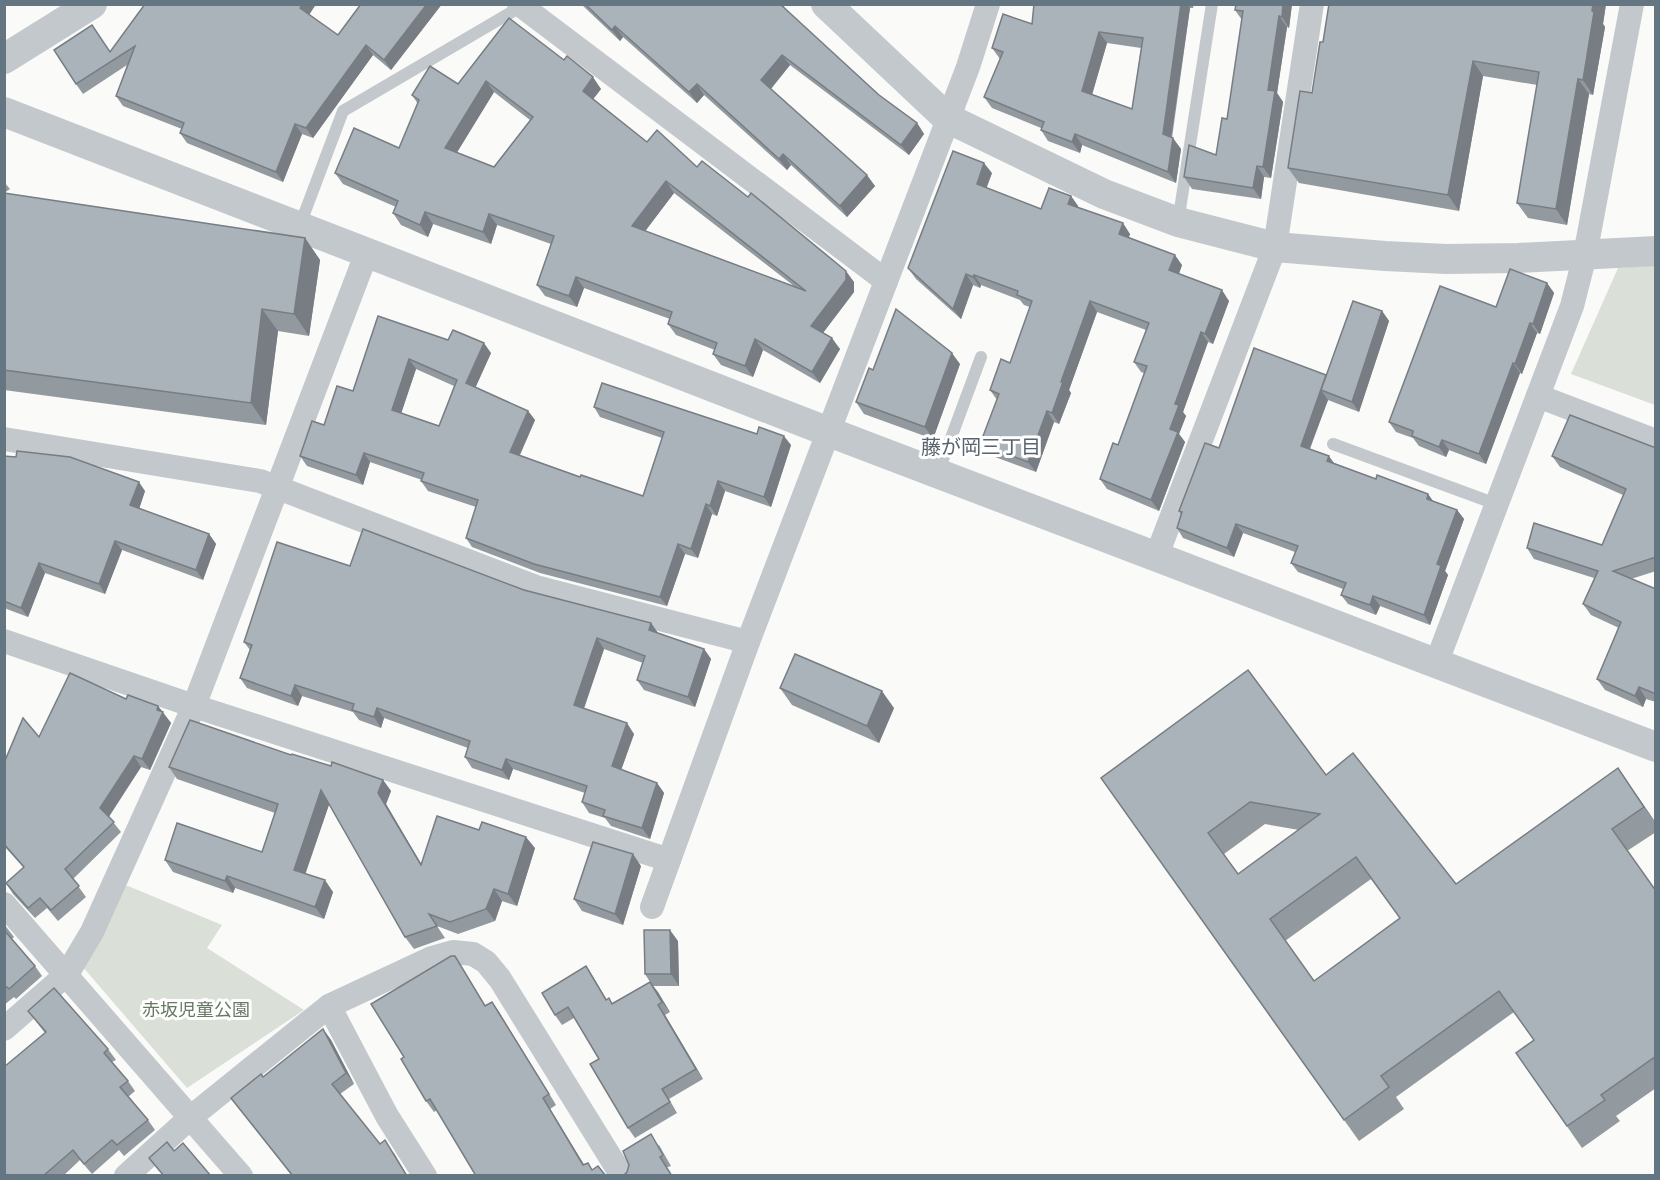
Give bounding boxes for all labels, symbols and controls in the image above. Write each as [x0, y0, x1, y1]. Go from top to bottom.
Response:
district label: 藤が岡三丁目 [921, 435, 1041, 459]
park label: 赤坂児童公園 [142, 999, 250, 1021]

